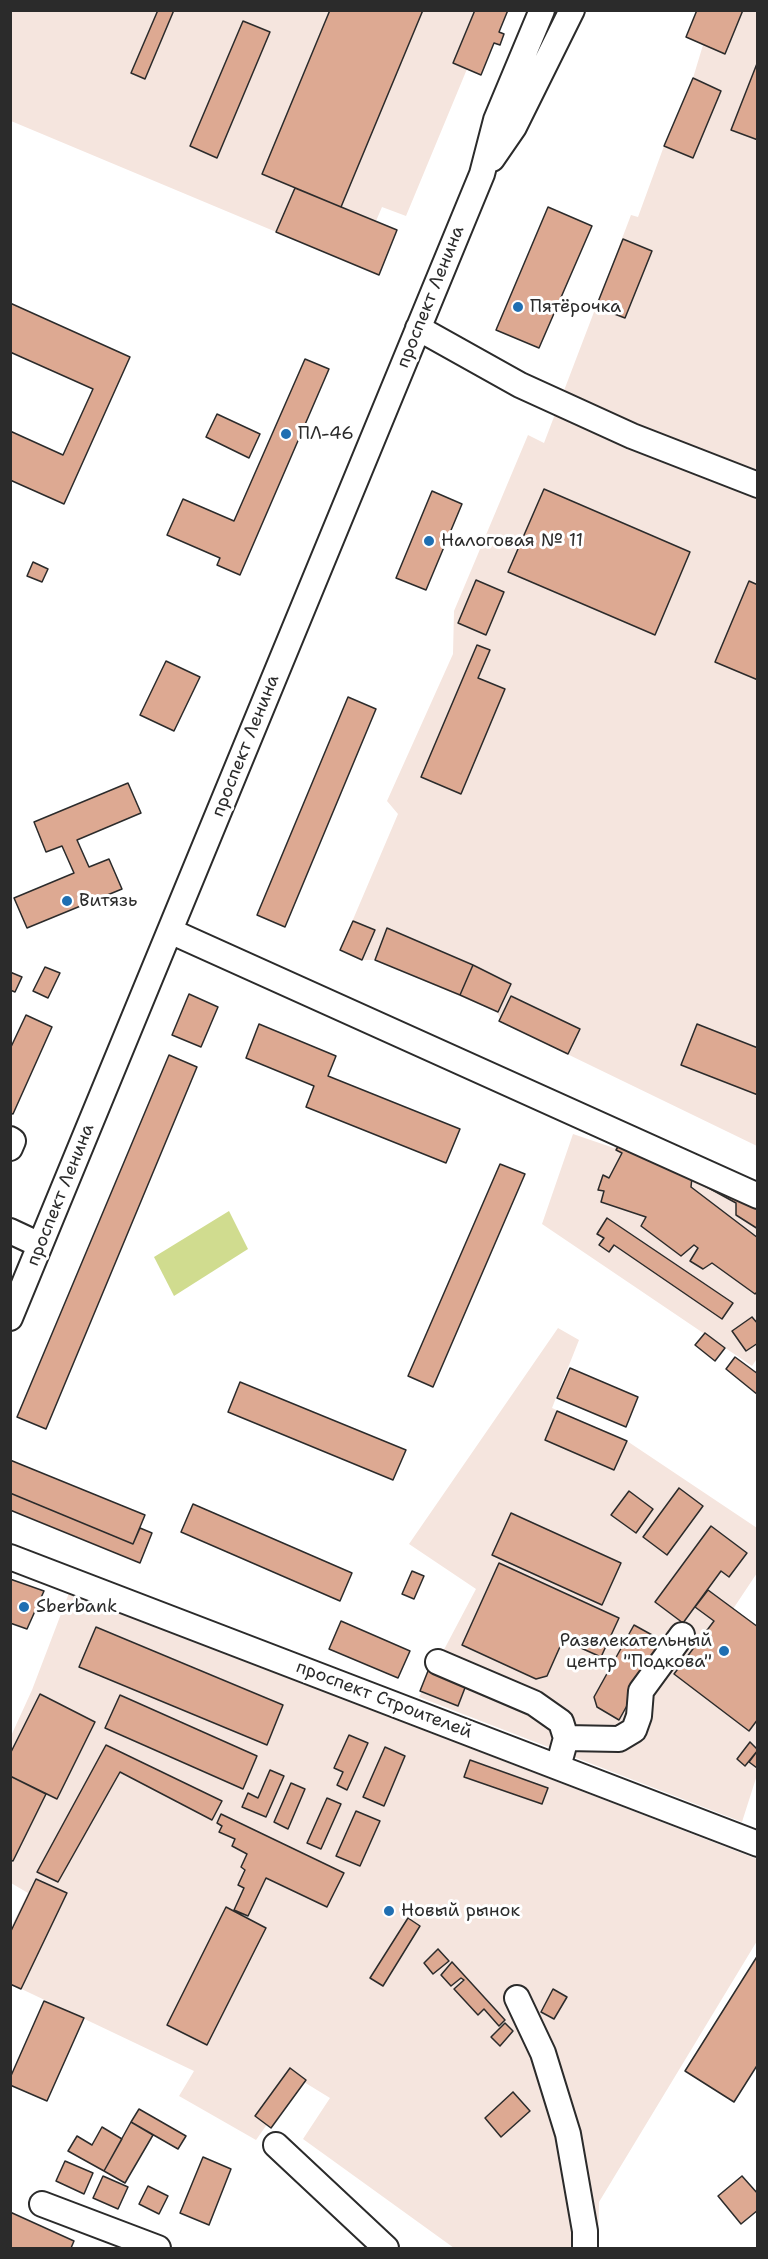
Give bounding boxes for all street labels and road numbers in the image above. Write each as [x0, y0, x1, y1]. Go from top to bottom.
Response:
street label: проспект Ленина [393, 223, 469, 371]
street label: проспект Ленина [208, 672, 284, 820]
street label: проспект Ленина [23, 1121, 99, 1269]
street label: проспект Строителей [293, 1656, 475, 1744]

